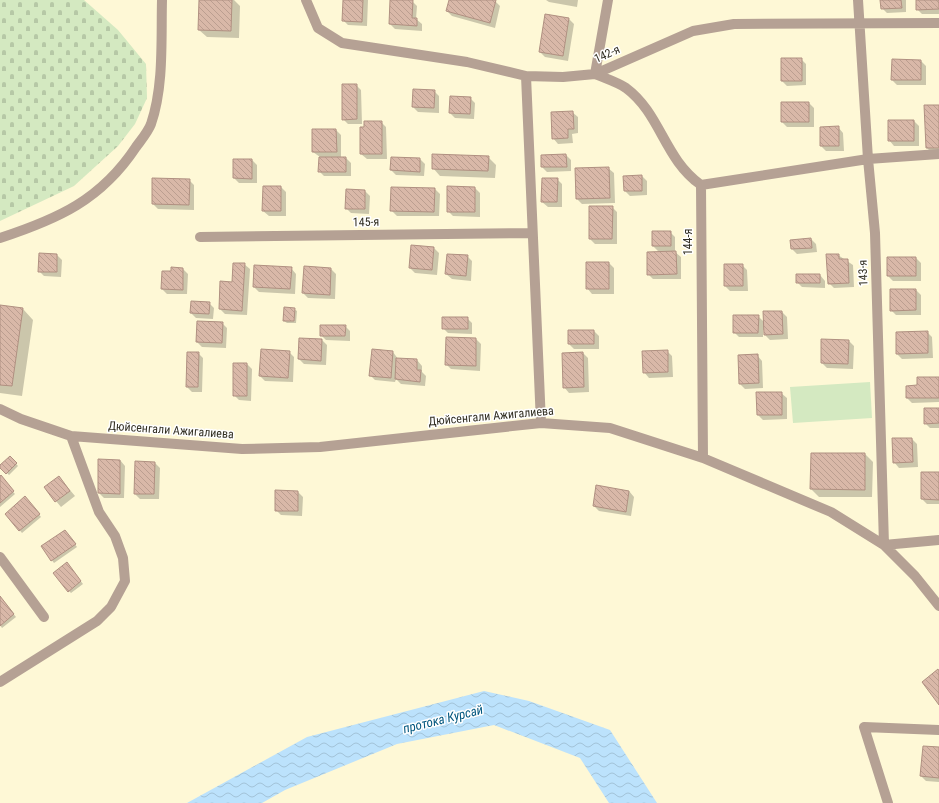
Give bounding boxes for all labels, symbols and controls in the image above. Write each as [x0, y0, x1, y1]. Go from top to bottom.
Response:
street label: 142-я [592, 42, 622, 66]
street label: 145-я [353, 215, 379, 229]
street label: 144-я [681, 229, 695, 255]
street label: 143-я [856, 259, 870, 287]
street label: Дюйсенгали Ажигалиева [428, 404, 555, 428]
street label: Дюйсенгали Ажигалиева [108, 419, 234, 441]
water label: протока Курсай [401, 702, 485, 736]

